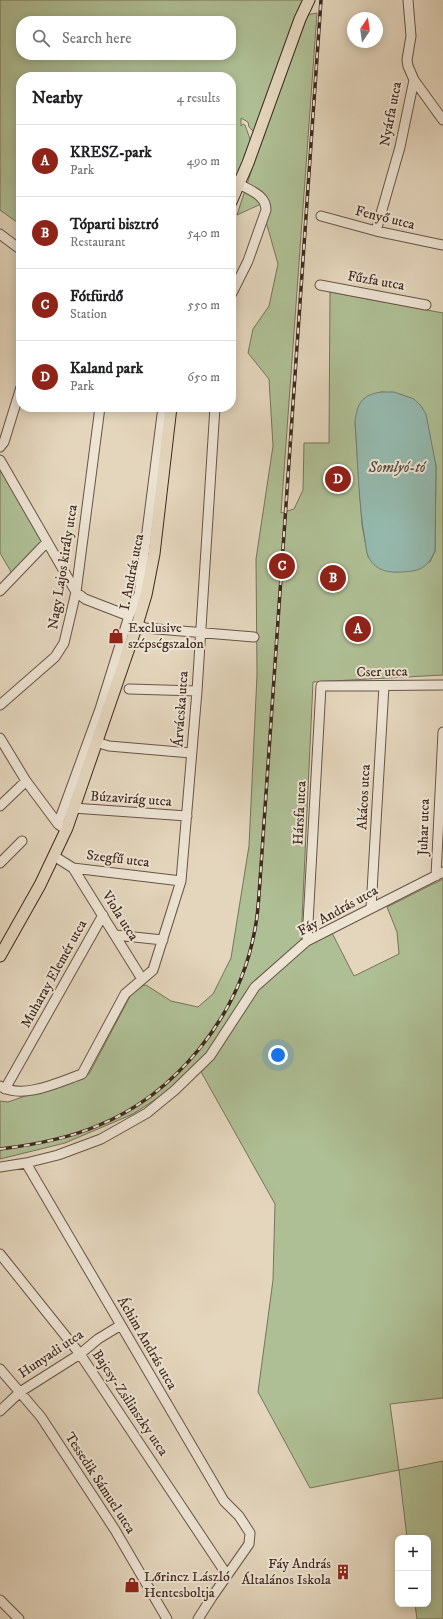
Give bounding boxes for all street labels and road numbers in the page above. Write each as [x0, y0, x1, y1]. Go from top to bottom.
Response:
street label: Nyárfa utca [376, 80, 406, 148]
street label: Fenyő utca [353, 202, 417, 234]
street label: Fűzfa utca [346, 267, 406, 295]
street label: Nagy Lajos király utca [44, 503, 82, 631]
street label: I. András utca [116, 532, 148, 612]
street label: Cser utca [356, 663, 408, 681]
street label: Árvácska utca [169, 670, 193, 748]
street label: Akácos utca [353, 764, 375, 830]
street label: Hársfa utca [289, 780, 311, 846]
street label: Búzavirág utca [90, 787, 172, 811]
street label: Juhar utca [414, 798, 434, 858]
street label: Szegfű utca [85, 846, 151, 872]
street label: Fáy András utca [295, 882, 381, 940]
street label: Viola utca [97, 887, 142, 944]
street label: Muharay Elemér utca [17, 917, 91, 1031]
street label: Áchim András utca [113, 1293, 181, 1393]
street label: Hunyadi utca [15, 1326, 87, 1382]
street label: Bajcsy-Zsilinszky utca [88, 1346, 172, 1460]
street label: Tessedik Sámuel utca [60, 1429, 140, 1537]

